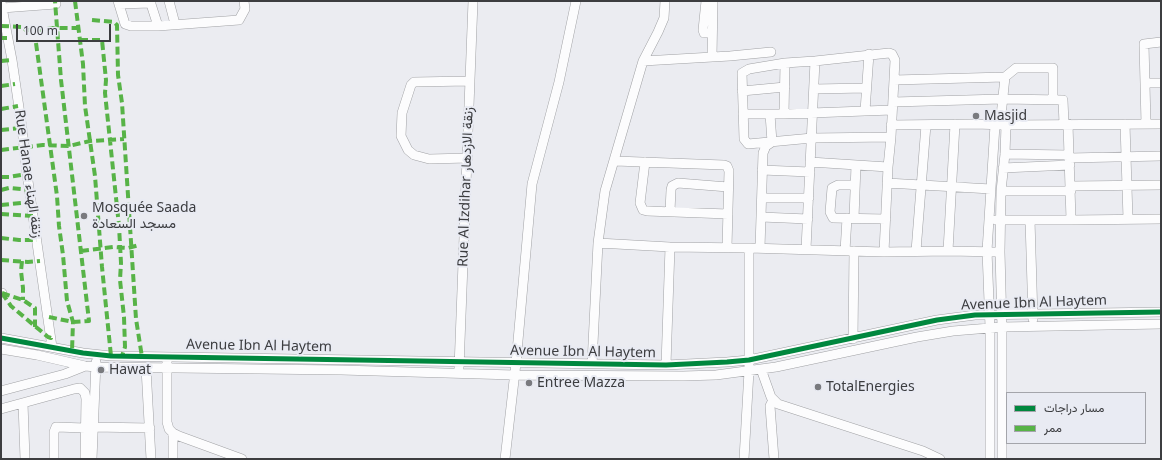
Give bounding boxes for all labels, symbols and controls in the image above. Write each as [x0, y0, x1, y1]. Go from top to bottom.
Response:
scale bar [18, 16, 113, 42]
text: 100 m [23, 22, 58, 39]
street label: Rue Al Izdihar زنقة الازدهار [455, 107, 477, 267]
place label: Masjid [984, 108, 1027, 124]
street label: Rue Hanae زنقة الهناء [11, 109, 45, 239]
marker: Masjid [971, 111, 981, 121]
place label: Mosquée Saada مسجد السعادة [92, 200, 196, 232]
marker: Mosquée Saada مسجد السعادة [79, 211, 89, 221]
street label: Avenue Ibn Al Haytem [961, 292, 1107, 314]
street label: Avenue Ibn Al Haytem [186, 336, 332, 356]
street label: Avenue Ibn Al Haytem [510, 342, 656, 362]
place label: Hawat [109, 362, 151, 378]
marker: Hawat [96, 365, 106, 375]
place label: Entree Mazza [537, 375, 625, 391]
marker: Entree Mazza [524, 378, 534, 388]
place label: TotalEnergies [826, 379, 915, 395]
marker: TotalEnergies [813, 382, 823, 392]
legend [1006, 392, 1146, 444]
text: مسار دراجات [1044, 399, 1104, 416]
text: ممر [1044, 419, 1062, 436]

